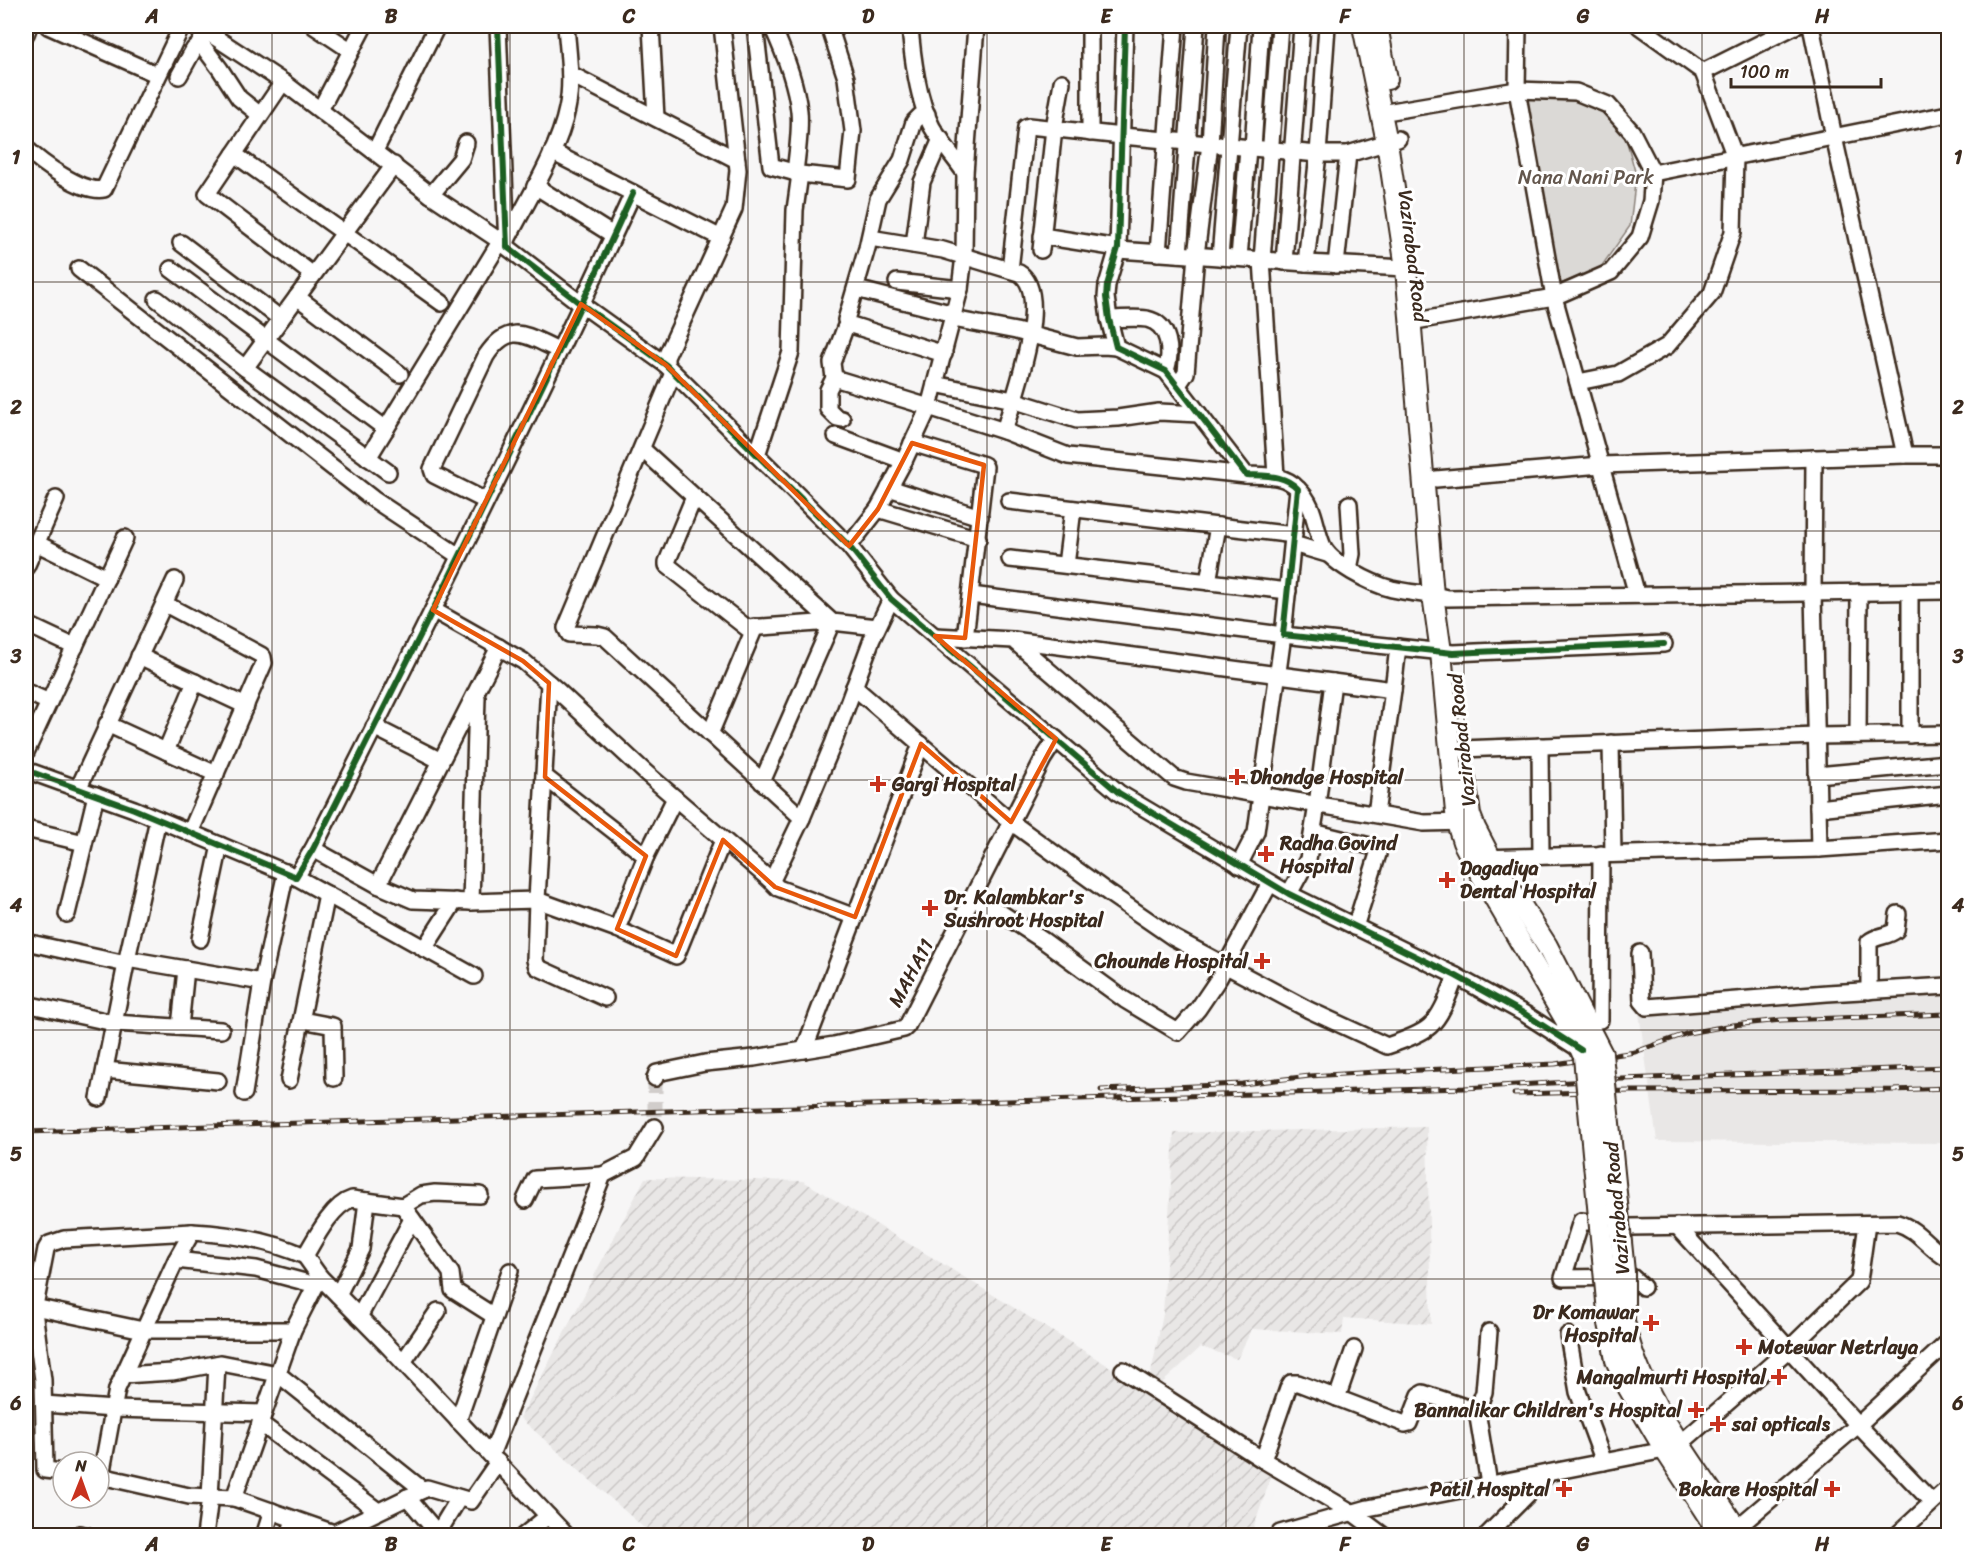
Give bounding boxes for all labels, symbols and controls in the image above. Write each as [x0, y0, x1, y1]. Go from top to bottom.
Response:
text: A [144, 0, 159, 34]
text: B [385, 0, 398, 34]
text: C [622, 0, 636, 34]
text: D [862, 0, 875, 34]
text: E [1100, 0, 1113, 34]
text: F [1339, 0, 1352, 34]
text: G [1576, 0, 1590, 34]
text: H [1814, 0, 1830, 34]
scale bar [1731, 51, 1881, 89]
text: 100 m [1740, 56, 1789, 88]
text: 1 [12, 140, 21, 175]
text: 1 [1954, 140, 1963, 175]
park label: Nana Nani Park [1518, 160, 1654, 195]
street label: Vazirabad Road [1388, 188, 1439, 326]
text: 2 [9, 390, 22, 425]
text: 2 [1951, 390, 1964, 425]
text: 3 [10, 639, 22, 674]
text: 3 [1952, 639, 1964, 674]
street label: Vazirabad Road [1437, 671, 1486, 808]
place label: Dhondge Hospital [1250, 760, 1405, 795]
place label: Gargi Hospital [891, 767, 1018, 802]
marker: Dhondge Hospital [1228, 768, 1246, 786]
marker: Gargi Hospital [869, 775, 887, 793]
place label: Radha Govind Hospital [1279, 826, 1398, 884]
marker: Radha Govind Hospital [1257, 845, 1275, 863]
place label: Dagadiya Dental Hospital [1460, 851, 1597, 909]
marker: Dagadiya Dental Hospital [1438, 871, 1456, 889]
place label: Dr. Kalambkar's Sushroot Hospital [943, 880, 1105, 938]
text: 4 [9, 888, 23, 923]
text: 4 [1951, 888, 1965, 923]
marker: Dr. Kalambkar's Sushroot Hospital [921, 899, 939, 917]
street label: MAHA11 [878, 932, 944, 1014]
place label: Chounde Hospital [1094, 944, 1249, 979]
marker: Chounde Hospital [1253, 952, 1271, 970]
text: 5 [10, 1137, 22, 1172]
text: 5 [1952, 1137, 1964, 1172]
street label: Vazirabad Road [1594, 1139, 1640, 1276]
place label: Dr Komawar Hospital [1533, 1295, 1640, 1353]
marker: Dr Komawar Hospital [1642, 1314, 1660, 1332]
place label: Motewar Netrlaya [1757, 1330, 1919, 1365]
marker: Motewar Netrlaya [1735, 1338, 1753, 1356]
place label: Mangalmurti Hospital [1576, 1360, 1767, 1395]
marker: Mangalmurti Hospital [1770, 1368, 1788, 1386]
text: 6 [9, 1386, 22, 1421]
text: 6 [1951, 1386, 1964, 1421]
place label: Bannalikar Children's Hospital [1414, 1393, 1683, 1428]
marker: Bannalikar Children's Hospital [1687, 1401, 1705, 1419]
place label: sai opticals [1731, 1407, 1831, 1442]
marker: sai opticals [1709, 1415, 1727, 1433]
north arrow [51, 1450, 111, 1510]
text: N [74, 1451, 88, 1480]
place label: Patil Hospital [1430, 1472, 1551, 1507]
place label: Bokare Hospital [1678, 1472, 1819, 1507]
marker: Patil Hospital [1555, 1480, 1573, 1498]
marker: Bokare Hospital [1823, 1480, 1841, 1498]
text: A [144, 1527, 159, 1561]
text: B [385, 1527, 398, 1561]
text: C [622, 1527, 636, 1561]
text: D [862, 1527, 875, 1561]
text: E [1100, 1527, 1113, 1561]
text: F [1339, 1527, 1352, 1561]
text: G [1576, 1527, 1590, 1561]
text: H [1814, 1527, 1830, 1561]

